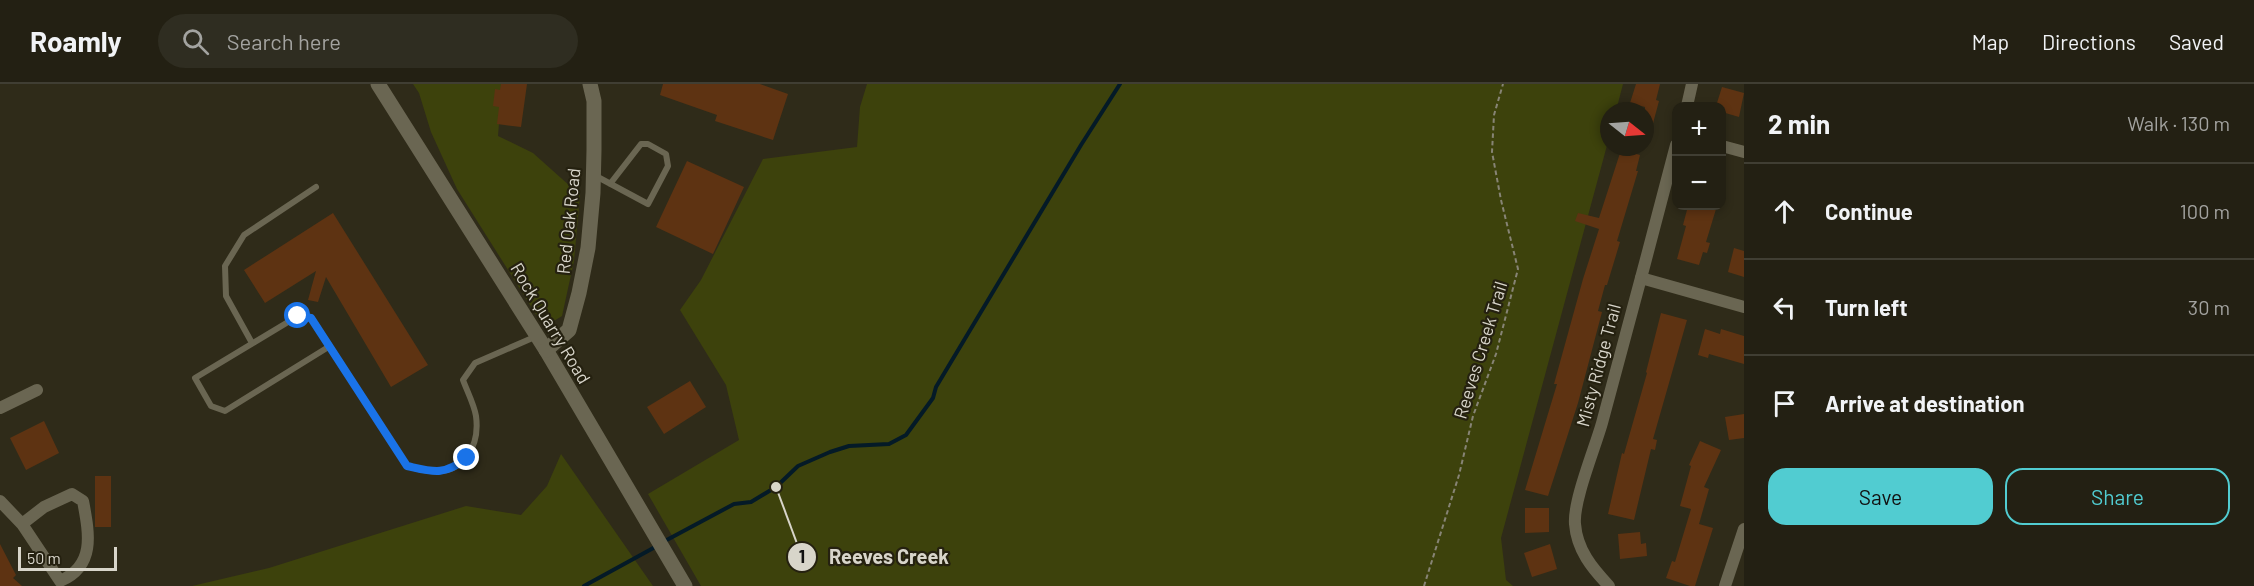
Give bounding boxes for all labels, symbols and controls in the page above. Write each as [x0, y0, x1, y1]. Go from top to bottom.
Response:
search box [158, 14, 578, 68]
text: Roamly [30, 24, 122, 58]
icon: search [179, 25, 212, 58]
text: Search here [227, 28, 341, 54]
text: Map [1972, 29, 2009, 54]
text: Directions [2042, 29, 2136, 54]
text: Saved [2169, 29, 2224, 54]
north arrow [1600, 102, 1654, 156]
map controls [1672, 102, 1726, 210]
button: + [1672, 102, 1726, 156]
text: 2 min [1768, 108, 1830, 139]
text: Walk · 130 m [2127, 111, 2230, 135]
button: − [1672, 156, 1726, 210]
street label: Red Oak Road [551, 167, 585, 275]
icon: ahead [1768, 195, 1801, 228]
text: Continue [1825, 198, 1913, 224]
text: 100 m [2180, 199, 2230, 223]
street label: Rock Quarry Road [506, 258, 596, 388]
street label: Reeves Creek Trail [1449, 279, 1511, 421]
icon: left [1768, 291, 1801, 324]
text: Turn left [1825, 294, 1908, 320]
text: 30 m [2188, 295, 2230, 319]
street label: Misty Ridge Trail [1571, 301, 1625, 429]
route start [284, 302, 310, 328]
icon: arrive [1768, 387, 1801, 420]
text: Arrive at destination [1825, 390, 2024, 416]
route end [453, 444, 479, 470]
button: Save [1768, 468, 1993, 525]
button: Share [2005, 468, 2230, 525]
callout: Reeves Creek [787, 538, 961, 576]
scale bar [18, 544, 117, 572]
text: Reeves Creek [829, 544, 949, 568]
text: 1 [799, 545, 805, 567]
text: 50 m [27, 548, 61, 567]

